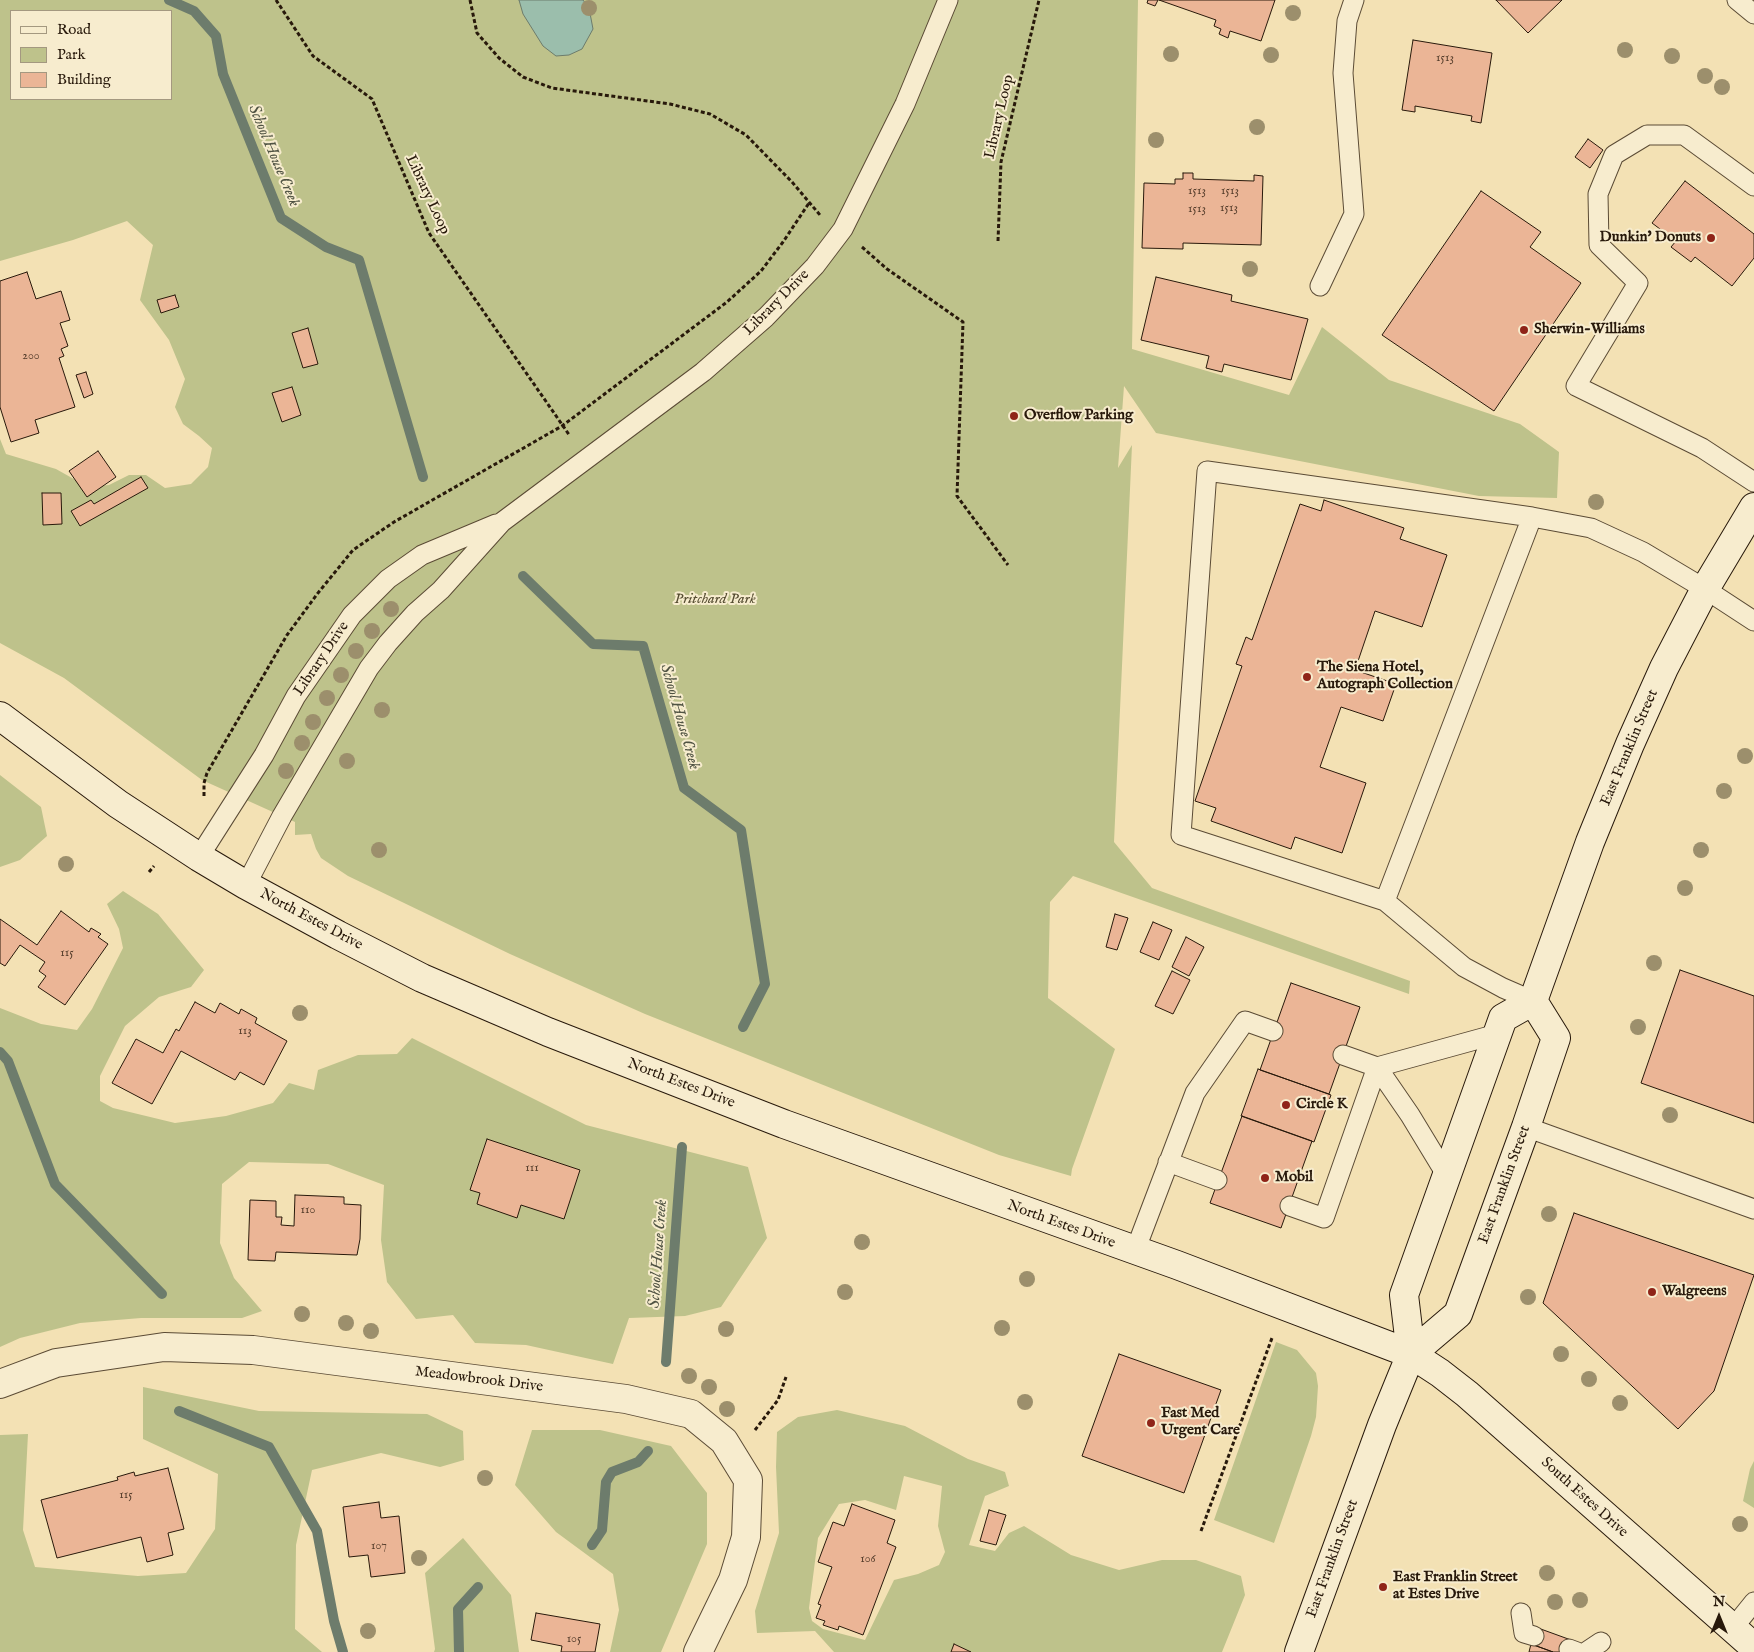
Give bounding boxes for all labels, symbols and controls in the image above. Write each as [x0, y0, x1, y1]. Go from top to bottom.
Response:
legend [10, 10, 172, 100]
text: Road [57, 20, 91, 39]
text: Park [57, 45, 86, 64]
house number: 1513 [1436, 52, 1454, 66]
text: Building [57, 70, 111, 89]
street label: Library Loop [982, 73, 1018, 161]
water label: School House Creek [243, 102, 303, 210]
street label: Library Loop [401, 152, 453, 238]
house number: 1513 [1188, 185, 1206, 199]
house number: 1513 [1221, 185, 1239, 199]
house number: 1513 [1220, 202, 1238, 216]
house number: 1513 [1188, 203, 1206, 217]
place label: Dunkin' Donuts [1600, 229, 1701, 247]
marker: Dunkin' Donuts [1705, 232, 1717, 244]
street label: Library Drive [740, 266, 814, 340]
place label: Sherwin-Williams [1534, 321, 1645, 339]
marker: Sherwin-Williams [1518, 324, 1530, 336]
house number: 200 [22, 350, 40, 364]
place label: Overflow Parking [1024, 407, 1133, 425]
marker: Overflow Parking [1008, 410, 1020, 422]
park label: Pritchard Park [674, 591, 756, 609]
street label: Library Drive [291, 618, 353, 700]
place label: The Siena Hotel, Autograph Collection [1317, 659, 1453, 694]
water label: School House Creek [655, 662, 703, 772]
marker: The Siena Hotel, Autograph Collection [1301, 671, 1313, 683]
street label: East Franklin Street [1597, 687, 1663, 809]
street label: North Estes Drive [257, 885, 365, 955]
house number: 115 [60, 947, 74, 961]
house number: 113 [238, 1025, 252, 1039]
street label: North Estes Drive [625, 1055, 737, 1113]
place label: Circle K [1296, 1096, 1348, 1114]
marker: Circle K [1280, 1099, 1292, 1111]
street label: East Franklin Street [1475, 1123, 1535, 1247]
house number: 111 [525, 1162, 539, 1176]
place label: Mobil [1275, 1169, 1313, 1187]
marker: Mobil [1259, 1172, 1271, 1184]
street label: North Estes Drive [1005, 1197, 1117, 1253]
water label: School House Creek [646, 1199, 672, 1309]
house number: 110 [301, 1204, 315, 1218]
place label: Walgreens [1662, 1283, 1727, 1301]
marker: Walgreens [1646, 1286, 1658, 1298]
street label: Meadowbrook Drive [414, 1363, 544, 1397]
place label: Fast Med Urgent Care [1161, 1405, 1240, 1440]
marker: Fast Med Urgent Care [1145, 1417, 1157, 1429]
street label: South Estes Drive [1537, 1454, 1631, 1542]
house number: 115 [119, 1489, 133, 1503]
street label: East Franklin Street [1303, 1497, 1363, 1621]
house number: 107 [371, 1540, 387, 1554]
house number: 106 [860, 1553, 876, 1567]
place label: East Franklin Street at Estes Drive [1393, 1569, 1518, 1604]
marker: East Franklin Street at Estes Drive [1377, 1581, 1389, 1593]
north arrow [1694, 1592, 1744, 1642]
text: N [1713, 1593, 1725, 1611]
house number: 105 [567, 1633, 581, 1647]

